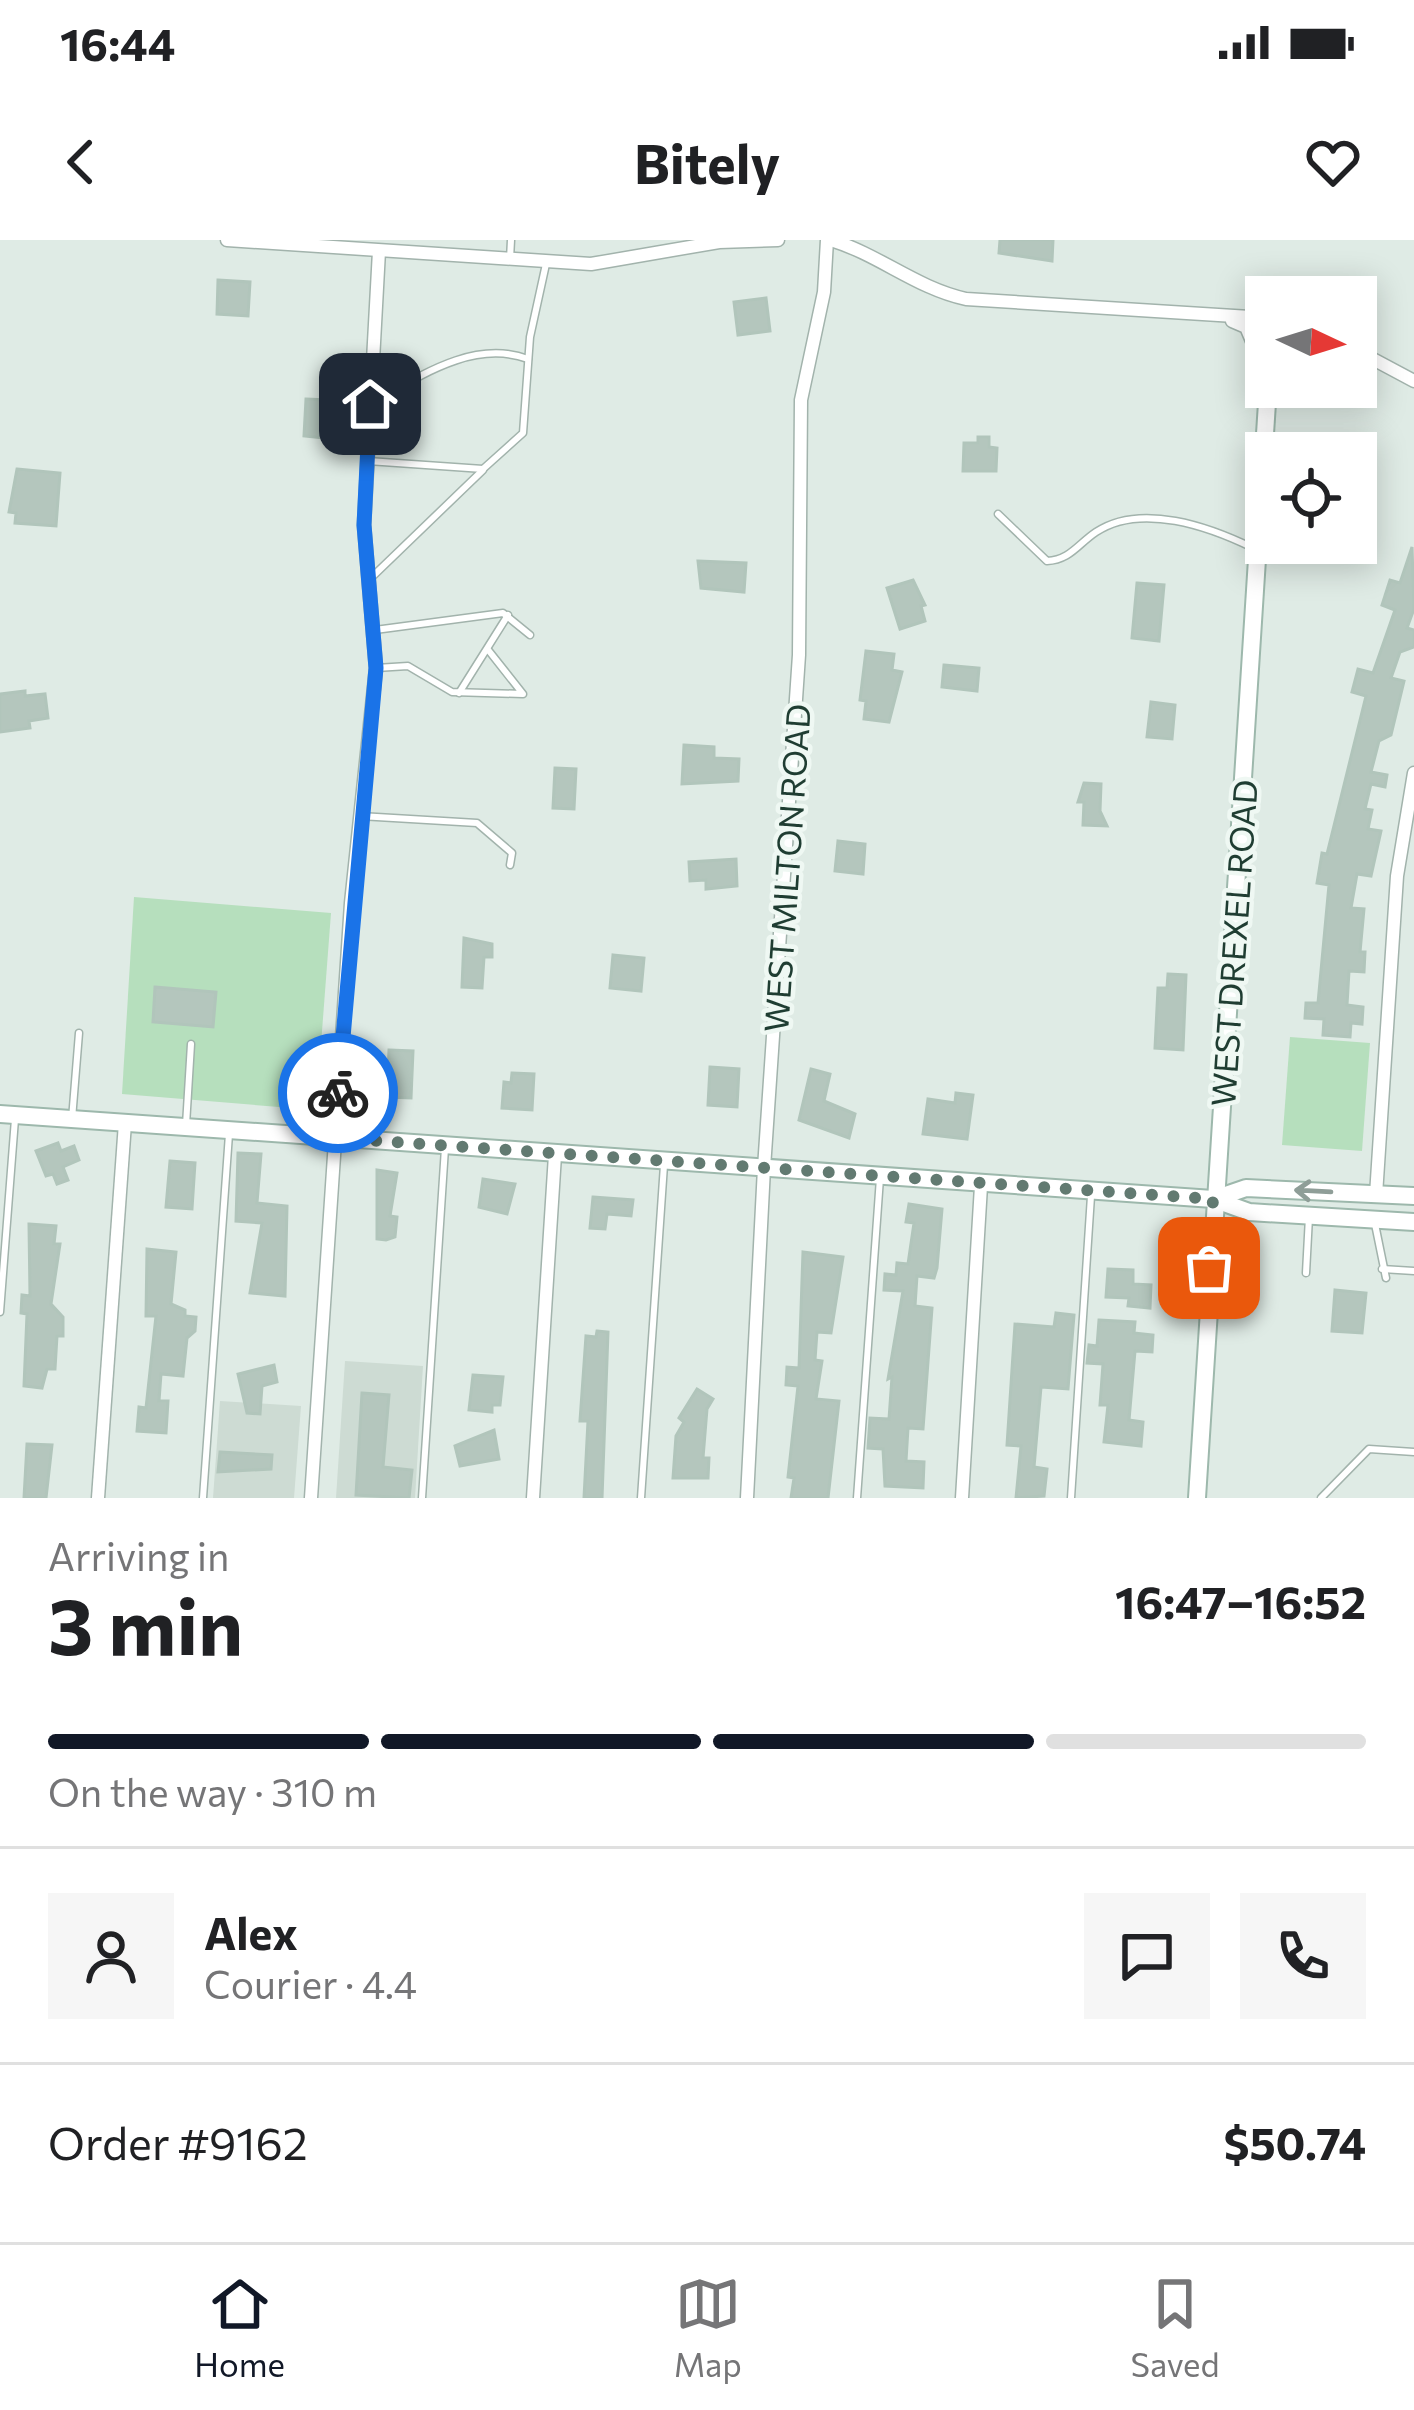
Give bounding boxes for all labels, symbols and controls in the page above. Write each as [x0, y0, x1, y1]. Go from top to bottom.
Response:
text: 16:44 [60, 15, 175, 70]
icon: back [48, 129, 114, 195]
text: Bitely [634, 129, 780, 195]
icon: heart [1300, 129, 1366, 195]
north arrow [1245, 276, 1377, 408]
map controls [1245, 276, 1377, 564]
pin [319, 353, 421, 455]
icon: home [337, 371, 403, 437]
button: locate [1245, 432, 1377, 564]
street label: WEST MILTON ROAD [754, 702, 818, 1034]
street label: WEST DREXEL ROAD [1201, 778, 1265, 1108]
courier [278, 1033, 398, 1153]
icon: bike [305, 1060, 371, 1126]
one-way arrow [1294, 1179, 1333, 1202]
pin [1158, 1217, 1260, 1319]
icon: bag [1176, 1235, 1242, 1301]
text: Arriving in [48, 1531, 229, 1579]
text: 16:47–16:52 [1115, 1573, 1366, 1628]
text: 3 min [48, 1576, 243, 1671]
text: On the way · 310 m [48, 1767, 377, 1815]
button: person [48, 1893, 174, 2019]
button: chat [1084, 1893, 1210, 2019]
button: phone [1240, 1893, 1366, 2019]
text: Alex [204, 1904, 298, 1959]
text: Courier · 4.4 [204, 1959, 417, 2007]
text: Order #9162 [48, 2114, 308, 2169]
text: $50.74 [1224, 2114, 1366, 2169]
tab: Home [194, 2271, 285, 2384]
tab: Map [674, 2271, 742, 2384]
tab: Saved [1131, 2271, 1220, 2384]

